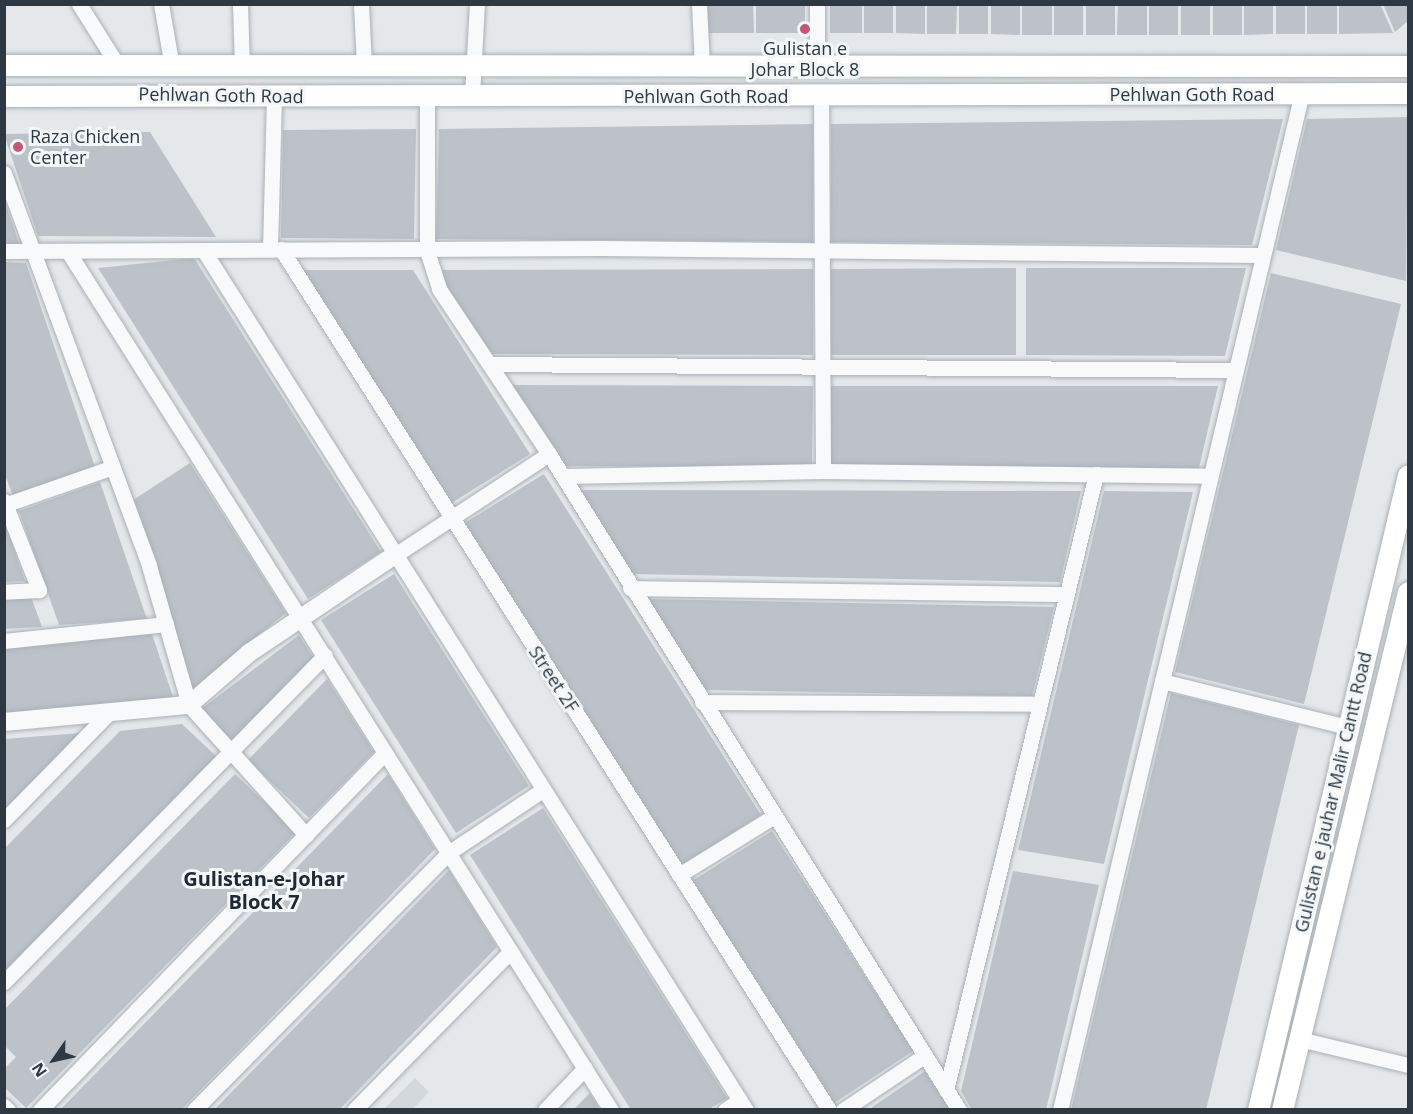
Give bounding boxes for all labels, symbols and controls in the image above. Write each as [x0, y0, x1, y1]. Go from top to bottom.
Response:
marker: Gulistan e Johar Block 8 [798, 22, 812, 36]
place label: Gulistan e Johar Block 8 [751, 38, 859, 80]
street label: Pehlwan Goth Road [138, 83, 304, 107]
street label: Pehlwan Goth Road [1109, 83, 1275, 105]
street label: Pehlwan Goth Road [623, 85, 789, 107]
place label: Raza Chicken Center [30, 126, 140, 168]
marker: Raza Chicken Center [11, 140, 25, 154]
street label: Street 2F [525, 642, 583, 716]
street label: Gulistan e jauhar Malir Cantt Road [1290, 649, 1376, 935]
district label: Gulistan-e-Johar Block 7 [183, 867, 345, 914]
north arrow [24, 1030, 84, 1090]
text: N [26, 1059, 52, 1082]

